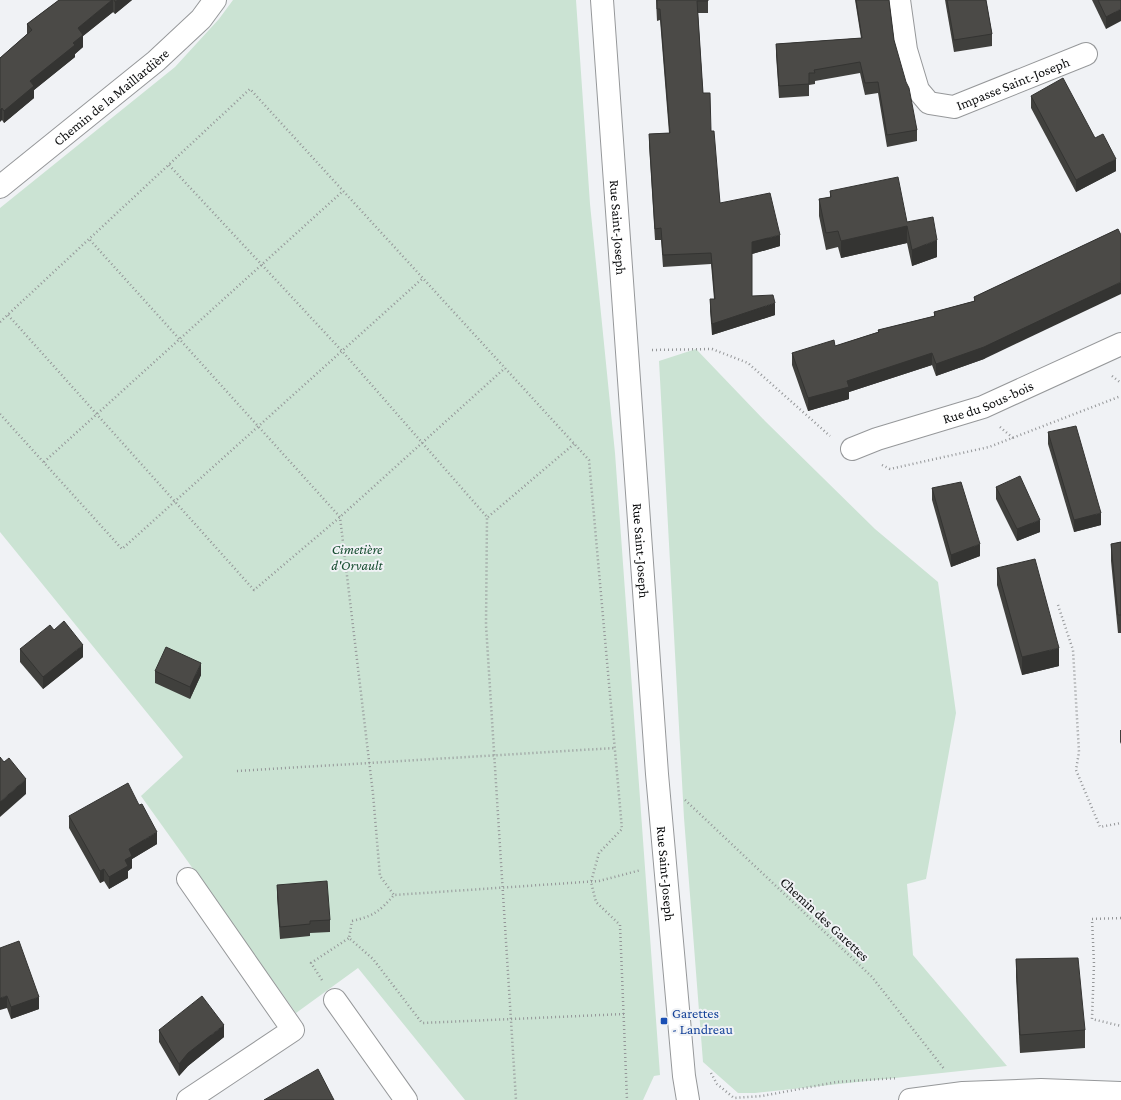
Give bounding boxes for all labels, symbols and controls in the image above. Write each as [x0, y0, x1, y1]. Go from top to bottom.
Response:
street label: Chemin de la Maillardière [50, 45, 172, 149]
street label: Impasse Saint-Joseph [954, 53, 1072, 113]
street label: Rue Saint-Joseph [607, 179, 630, 276]
street label: Rue du Sous-bois [941, 377, 1036, 427]
street label: Rue Saint-Joseph [630, 502, 653, 599]
park label: Cimetière d'Orvault [331, 541, 384, 573]
street label: Rue Saint-Joseph [654, 825, 678, 922]
street label: Chemin des Garettes [777, 874, 873, 964]
place label: Garettes - Landreau [672, 1005, 733, 1037]
marker: Garettes - Landreau [659, 1016, 669, 1026]

